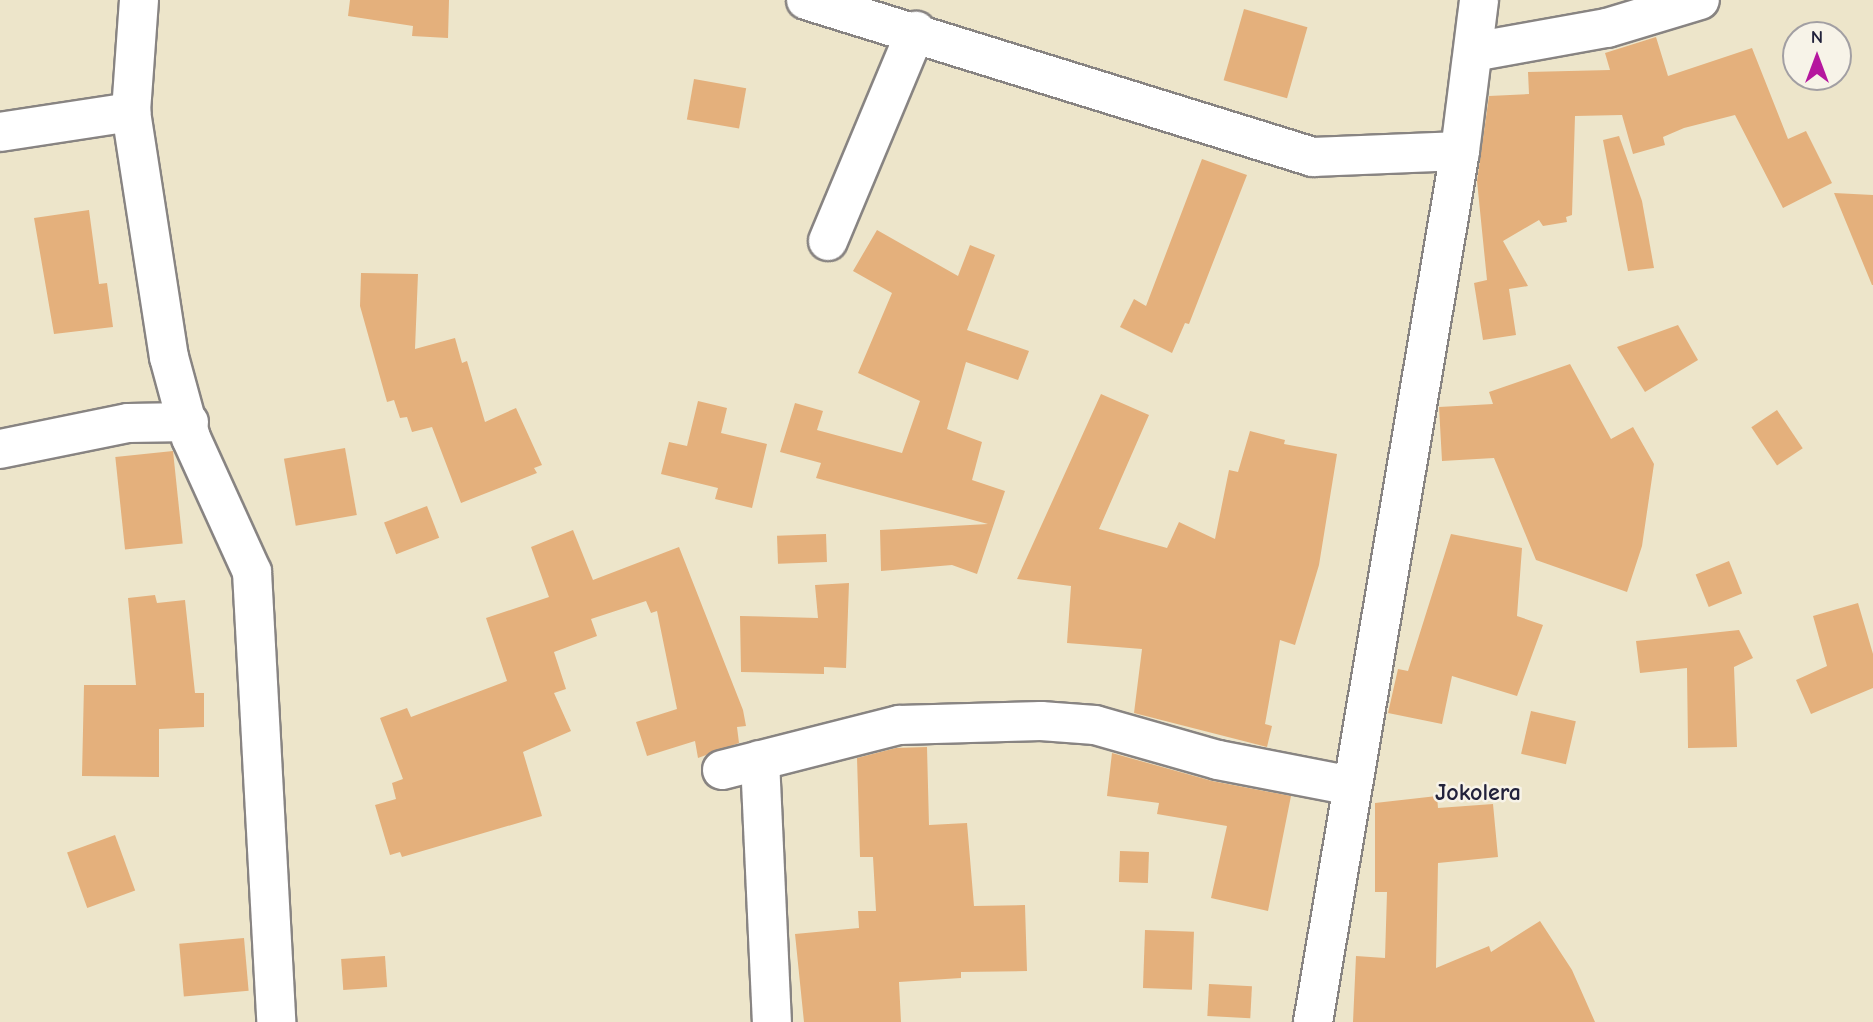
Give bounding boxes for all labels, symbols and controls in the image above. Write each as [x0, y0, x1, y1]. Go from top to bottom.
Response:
north arrow [1782, 21, 1852, 91]
text: N [1811, 26, 1823, 48]
district label: Jokolera [1435, 779, 1521, 807]

